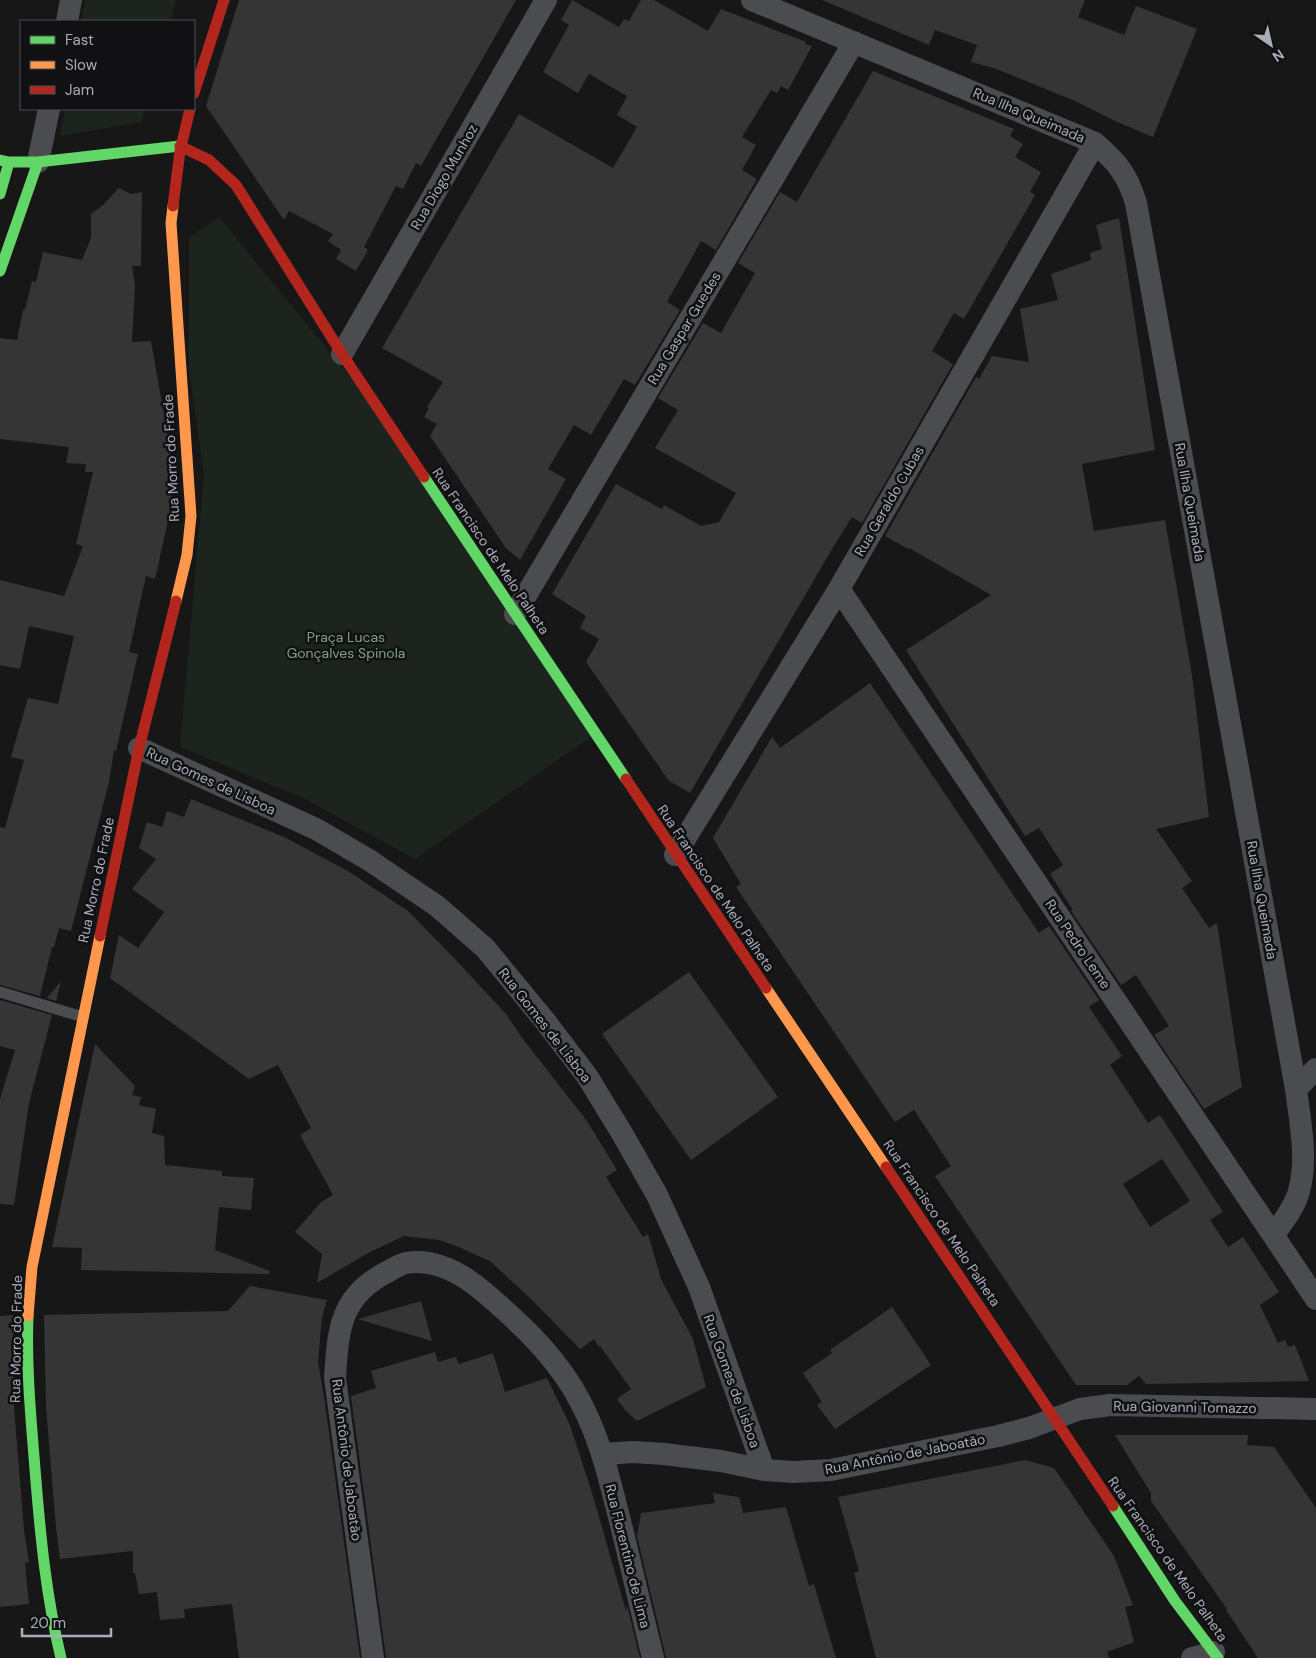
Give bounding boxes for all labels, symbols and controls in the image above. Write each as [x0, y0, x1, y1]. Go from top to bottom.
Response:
legend [20, 20, 195, 110]
north arrow [1246, 20, 1296, 70]
text: Fast [65, 30, 94, 50]
text: N [1269, 45, 1288, 66]
text: Slow [65, 55, 98, 75]
text: Jam [65, 80, 94, 100]
street label: Rua Ilha Queimada [970, 83, 1088, 147]
street label: Rua Diogo Munhoz [406, 121, 482, 233]
street label: Rua Gaspar Guedes [643, 268, 725, 388]
street label: Rua Morro do Frade [159, 394, 183, 522]
street label: Rua Ilha Queimada [1171, 441, 1209, 563]
street label: Rua Geraldo Cubas [850, 443, 928, 559]
street label: Rua Francisco de Melo Palheta [428, 464, 554, 638]
park label: Praça Lucas Gonçalves Spinola [287, 628, 405, 662]
street label: Rua Gomes de Lisboa [143, 743, 279, 819]
street label: Rua Francisco de Melo Palheta [653, 801, 779, 975]
street label: Rua Morro do Frade [74, 816, 118, 944]
street label: Rua Ilha Queimada [1243, 839, 1281, 961]
street label: Rua Pedro Leme [1041, 896, 1115, 992]
street label: Rua Gomes de Lisboa [495, 964, 595, 1086]
street label: Rua Francisco de Melo Palheta [879, 1136, 1005, 1310]
street label: Rua Morro do Frade [6, 1275, 26, 1403]
street label: Rua Gomes de Lisboa [699, 1312, 765, 1450]
street label: Rua Antônio de Jaboatão [328, 1378, 366, 1542]
street label: Rua Giovanni Tomazzo [1113, 1397, 1257, 1417]
street label: Rua Antônio de Jaboatão [823, 1430, 987, 1478]
street label: Rua Francisco de Melo Palheta [1104, 1473, 1232, 1645]
street label: Rua Florentino de Lima [601, 1482, 655, 1630]
scale bar [22, 1606, 111, 1638]
text: 20 m [30, 1613, 66, 1633]

